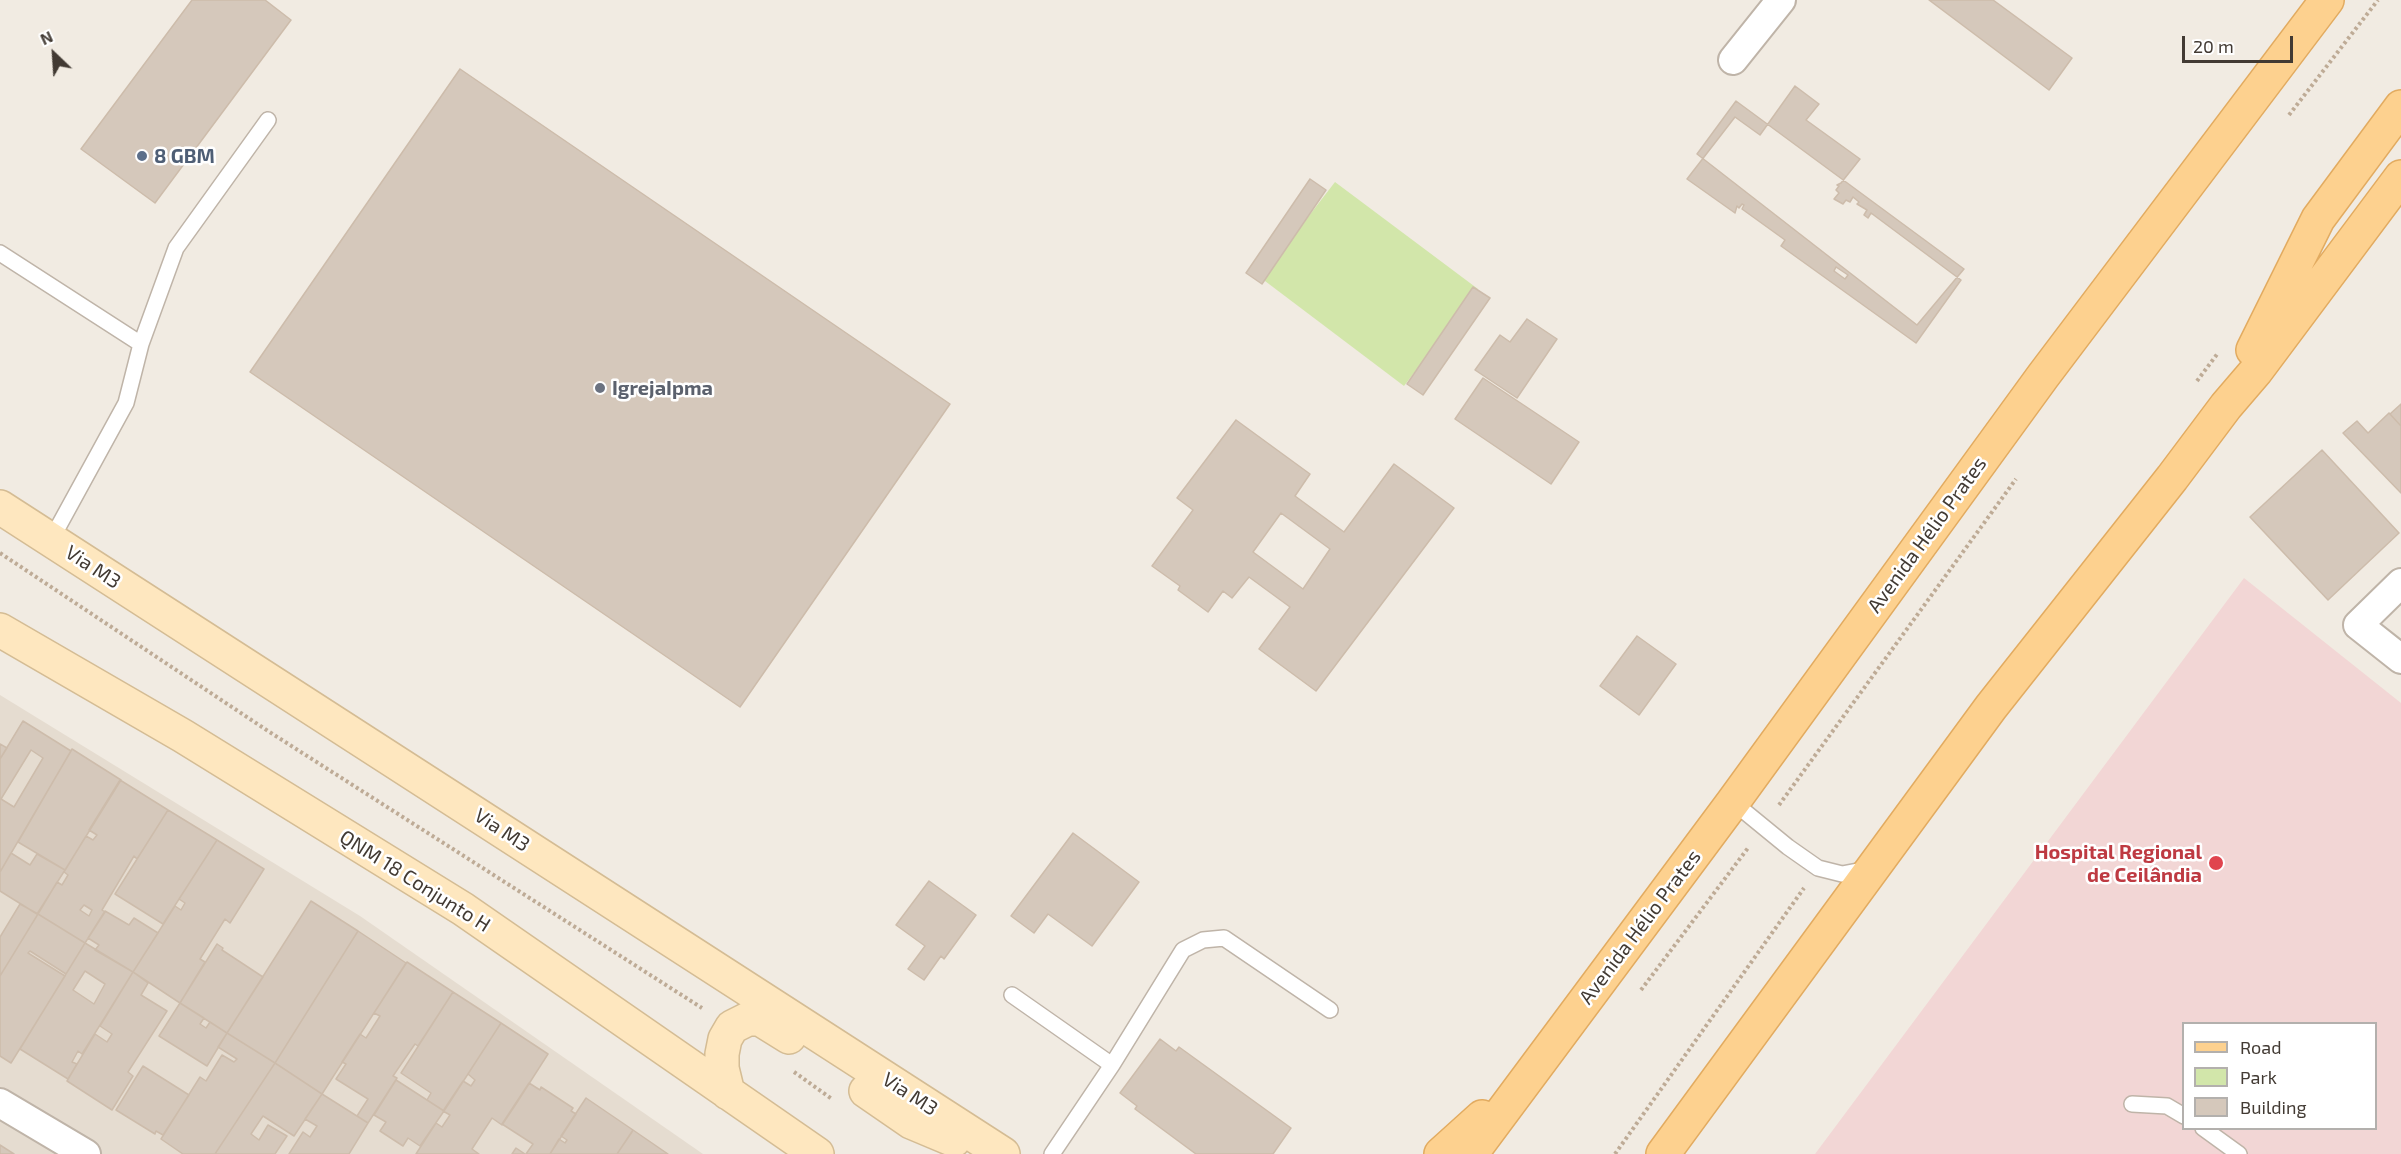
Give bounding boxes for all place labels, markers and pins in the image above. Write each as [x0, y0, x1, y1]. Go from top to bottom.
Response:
place label: 8 GBM [154, 144, 215, 168]
marker: 8 GBM [135, 149, 149, 163]
place label: IgrejaIpma [612, 376, 713, 400]
marker: IgrejaIpma [593, 381, 607, 395]
place label: Hospital Regional de Ceilândia [2035, 840, 2202, 887]
marker: Hospital Regional de Ceilândia [2207, 854, 2225, 872]

